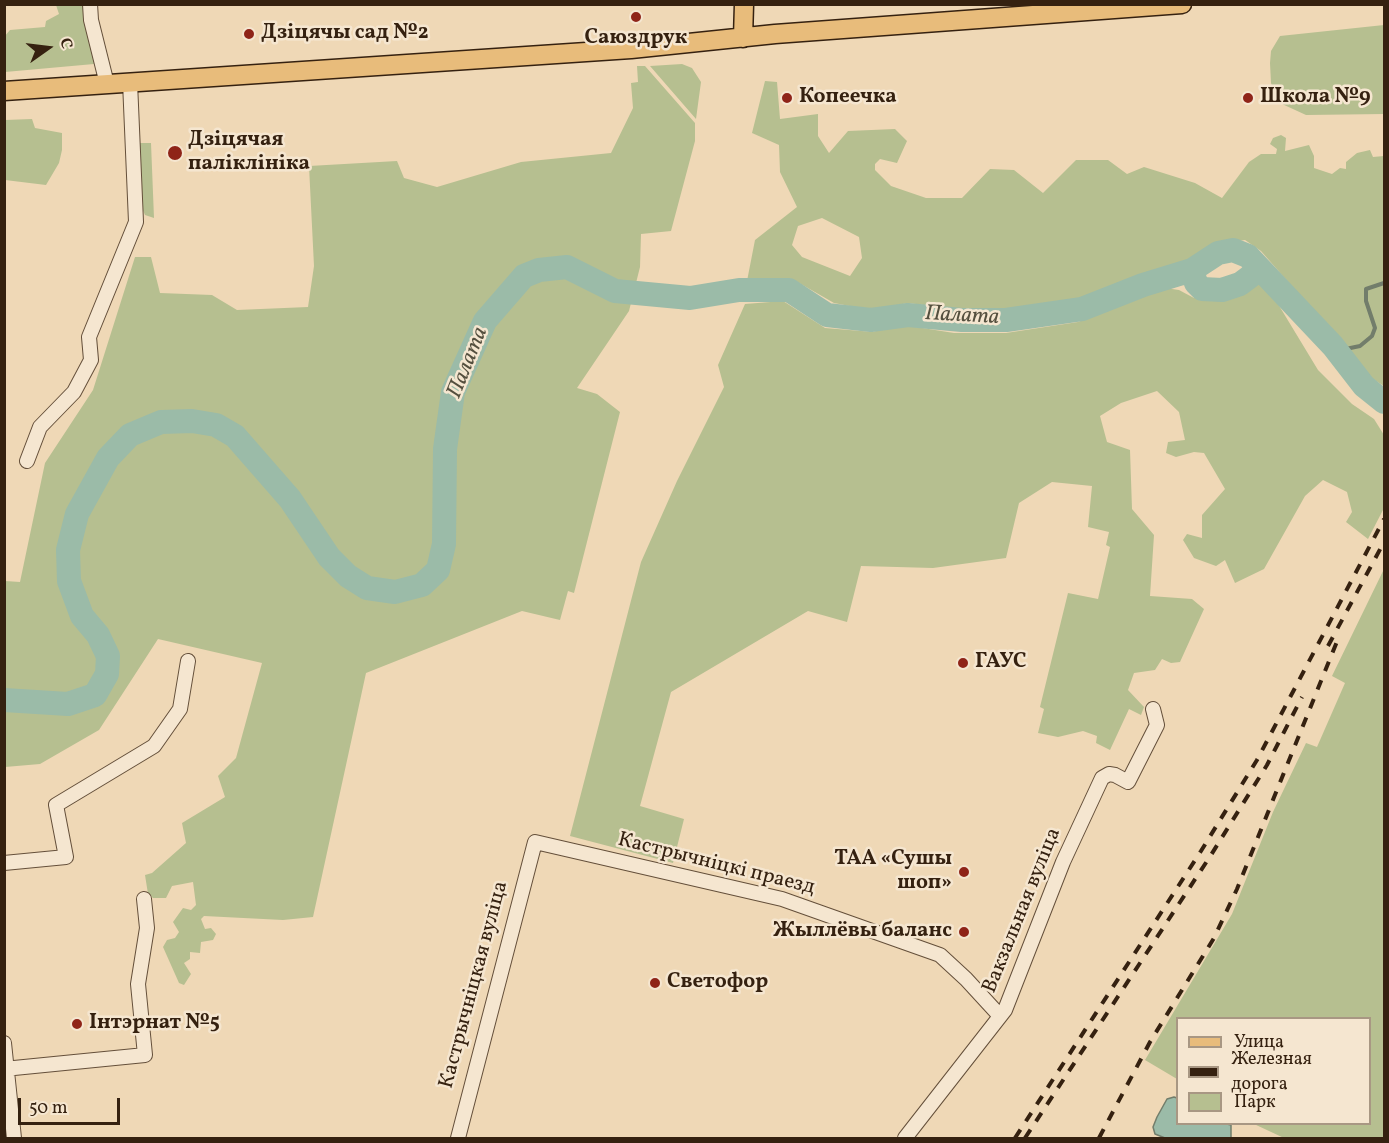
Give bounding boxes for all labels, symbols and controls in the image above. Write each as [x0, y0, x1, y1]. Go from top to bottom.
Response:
marker: Саюздрук [629, 10, 643, 24]
north arrow [18, 18, 78, 78]
place label: Дзіцячы сад №2 [261, 21, 429, 47]
place label: Саюздрук [585, 26, 687, 52]
marker: Дзіцячы сад №2 [242, 27, 256, 41]
text: С [54, 36, 77, 51]
place label: Копеечка [799, 85, 897, 111]
place label: Школа №9 [1260, 85, 1371, 111]
marker: Копеечка [780, 91, 794, 105]
marker: Школа №9 [1241, 91, 1255, 105]
place label: Дзіцячая паліклініка [188, 128, 310, 178]
marker: Дзіцячая паліклініка [166, 144, 184, 162]
water label: Палата [924, 302, 1000, 332]
water label: Палата [443, 324, 495, 402]
place label: ГАУС [975, 650, 1027, 676]
marker: ГАУС [956, 656, 970, 670]
street label: Вакзальная вуліца [978, 825, 1068, 997]
street label: Кастрычніцкі праезд [615, 828, 817, 902]
place label: ТАА «Сушы шоп» [834, 847, 952, 897]
marker: ТАА «Сушы шоп» [957, 865, 971, 879]
street label: Кастрычніцкая вуліца [435, 879, 515, 1091]
place label: Жыллёвы баланс [773, 919, 952, 945]
marker: Жыллёвы баланс [957, 925, 971, 939]
place label: Светофор [667, 970, 768, 996]
marker: Светофор [648, 976, 662, 990]
place label: Інтэрнат №5 [89, 1011, 220, 1037]
marker: Інтэрнат №5 [70, 1017, 84, 1031]
legend [1176, 1017, 1371, 1125]
text: Улица [1234, 1030, 1284, 1055]
text: Железная дорога [1231, 1047, 1312, 1097]
scale bar [21, 1086, 123, 1124]
text: Парк [1234, 1090, 1276, 1115]
text: 50 m [29, 1096, 68, 1121]

